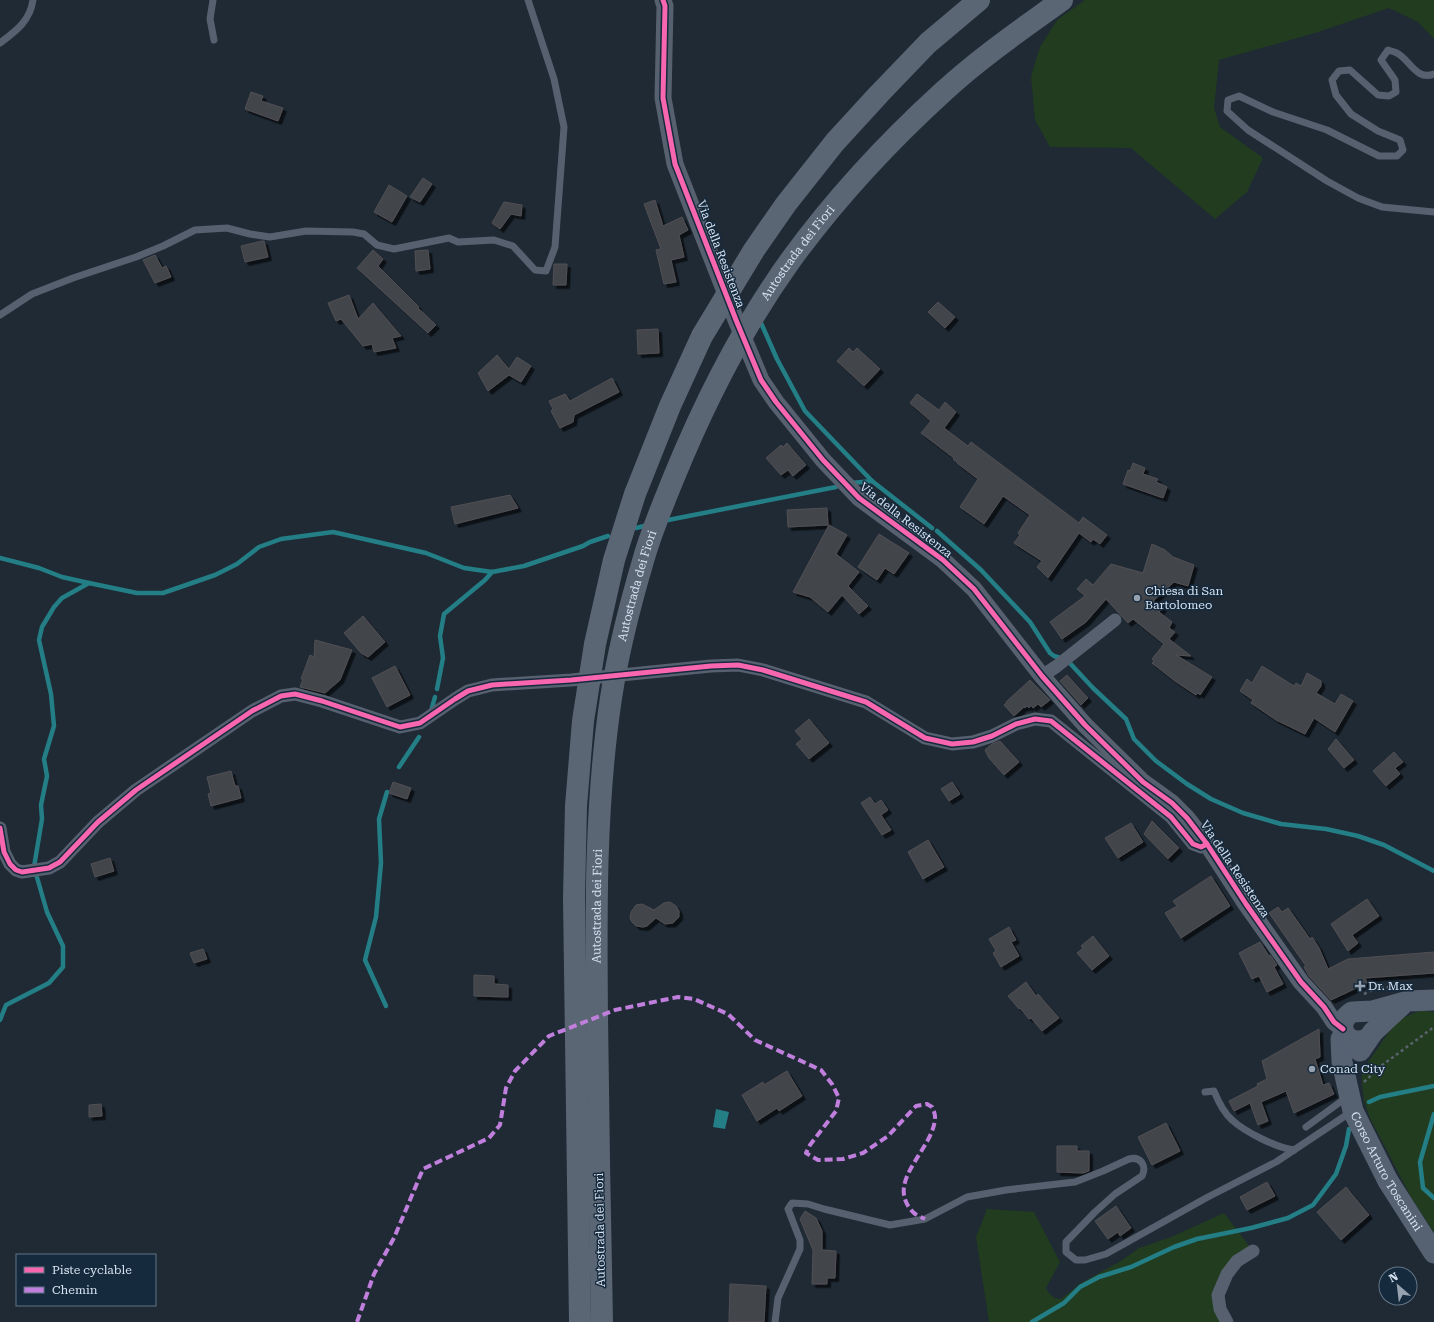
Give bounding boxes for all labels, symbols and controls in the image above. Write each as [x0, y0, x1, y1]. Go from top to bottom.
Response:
street label: Via della Resistenza [694, 198, 748, 310]
street label: Autostrada dei Fiori [758, 202, 838, 303]
street label: Via della Resistenza [857, 479, 956, 561]
street label: Autostrada dei Fiori [615, 528, 659, 643]
place label: Chiesa di San Bartolomeo [1145, 584, 1224, 612]
marker: Chiesa di San Bartolomeo [1132, 593, 1142, 603]
street label: Via della Resistenza [1197, 818, 1273, 920]
street label: Autostrada dei Fiori [590, 848, 605, 963]
place label: Dr. Max [1368, 979, 1413, 993]
marker: Dr. Max [1355, 981, 1365, 991]
place label: Conad City [1320, 1062, 1386, 1076]
marker: Conad City [1307, 1064, 1317, 1074]
street label: Corso Arturo Toscanini [1348, 1109, 1425, 1234]
street label: Autostrada dei Fiori [592, 1173, 608, 1287]
legend [16, 1254, 156, 1306]
text: Piste cyclable [52, 1263, 132, 1277]
north arrow [1378, 1266, 1418, 1306]
text: N [1387, 1270, 1401, 1285]
text: Chemin [52, 1283, 98, 1297]

